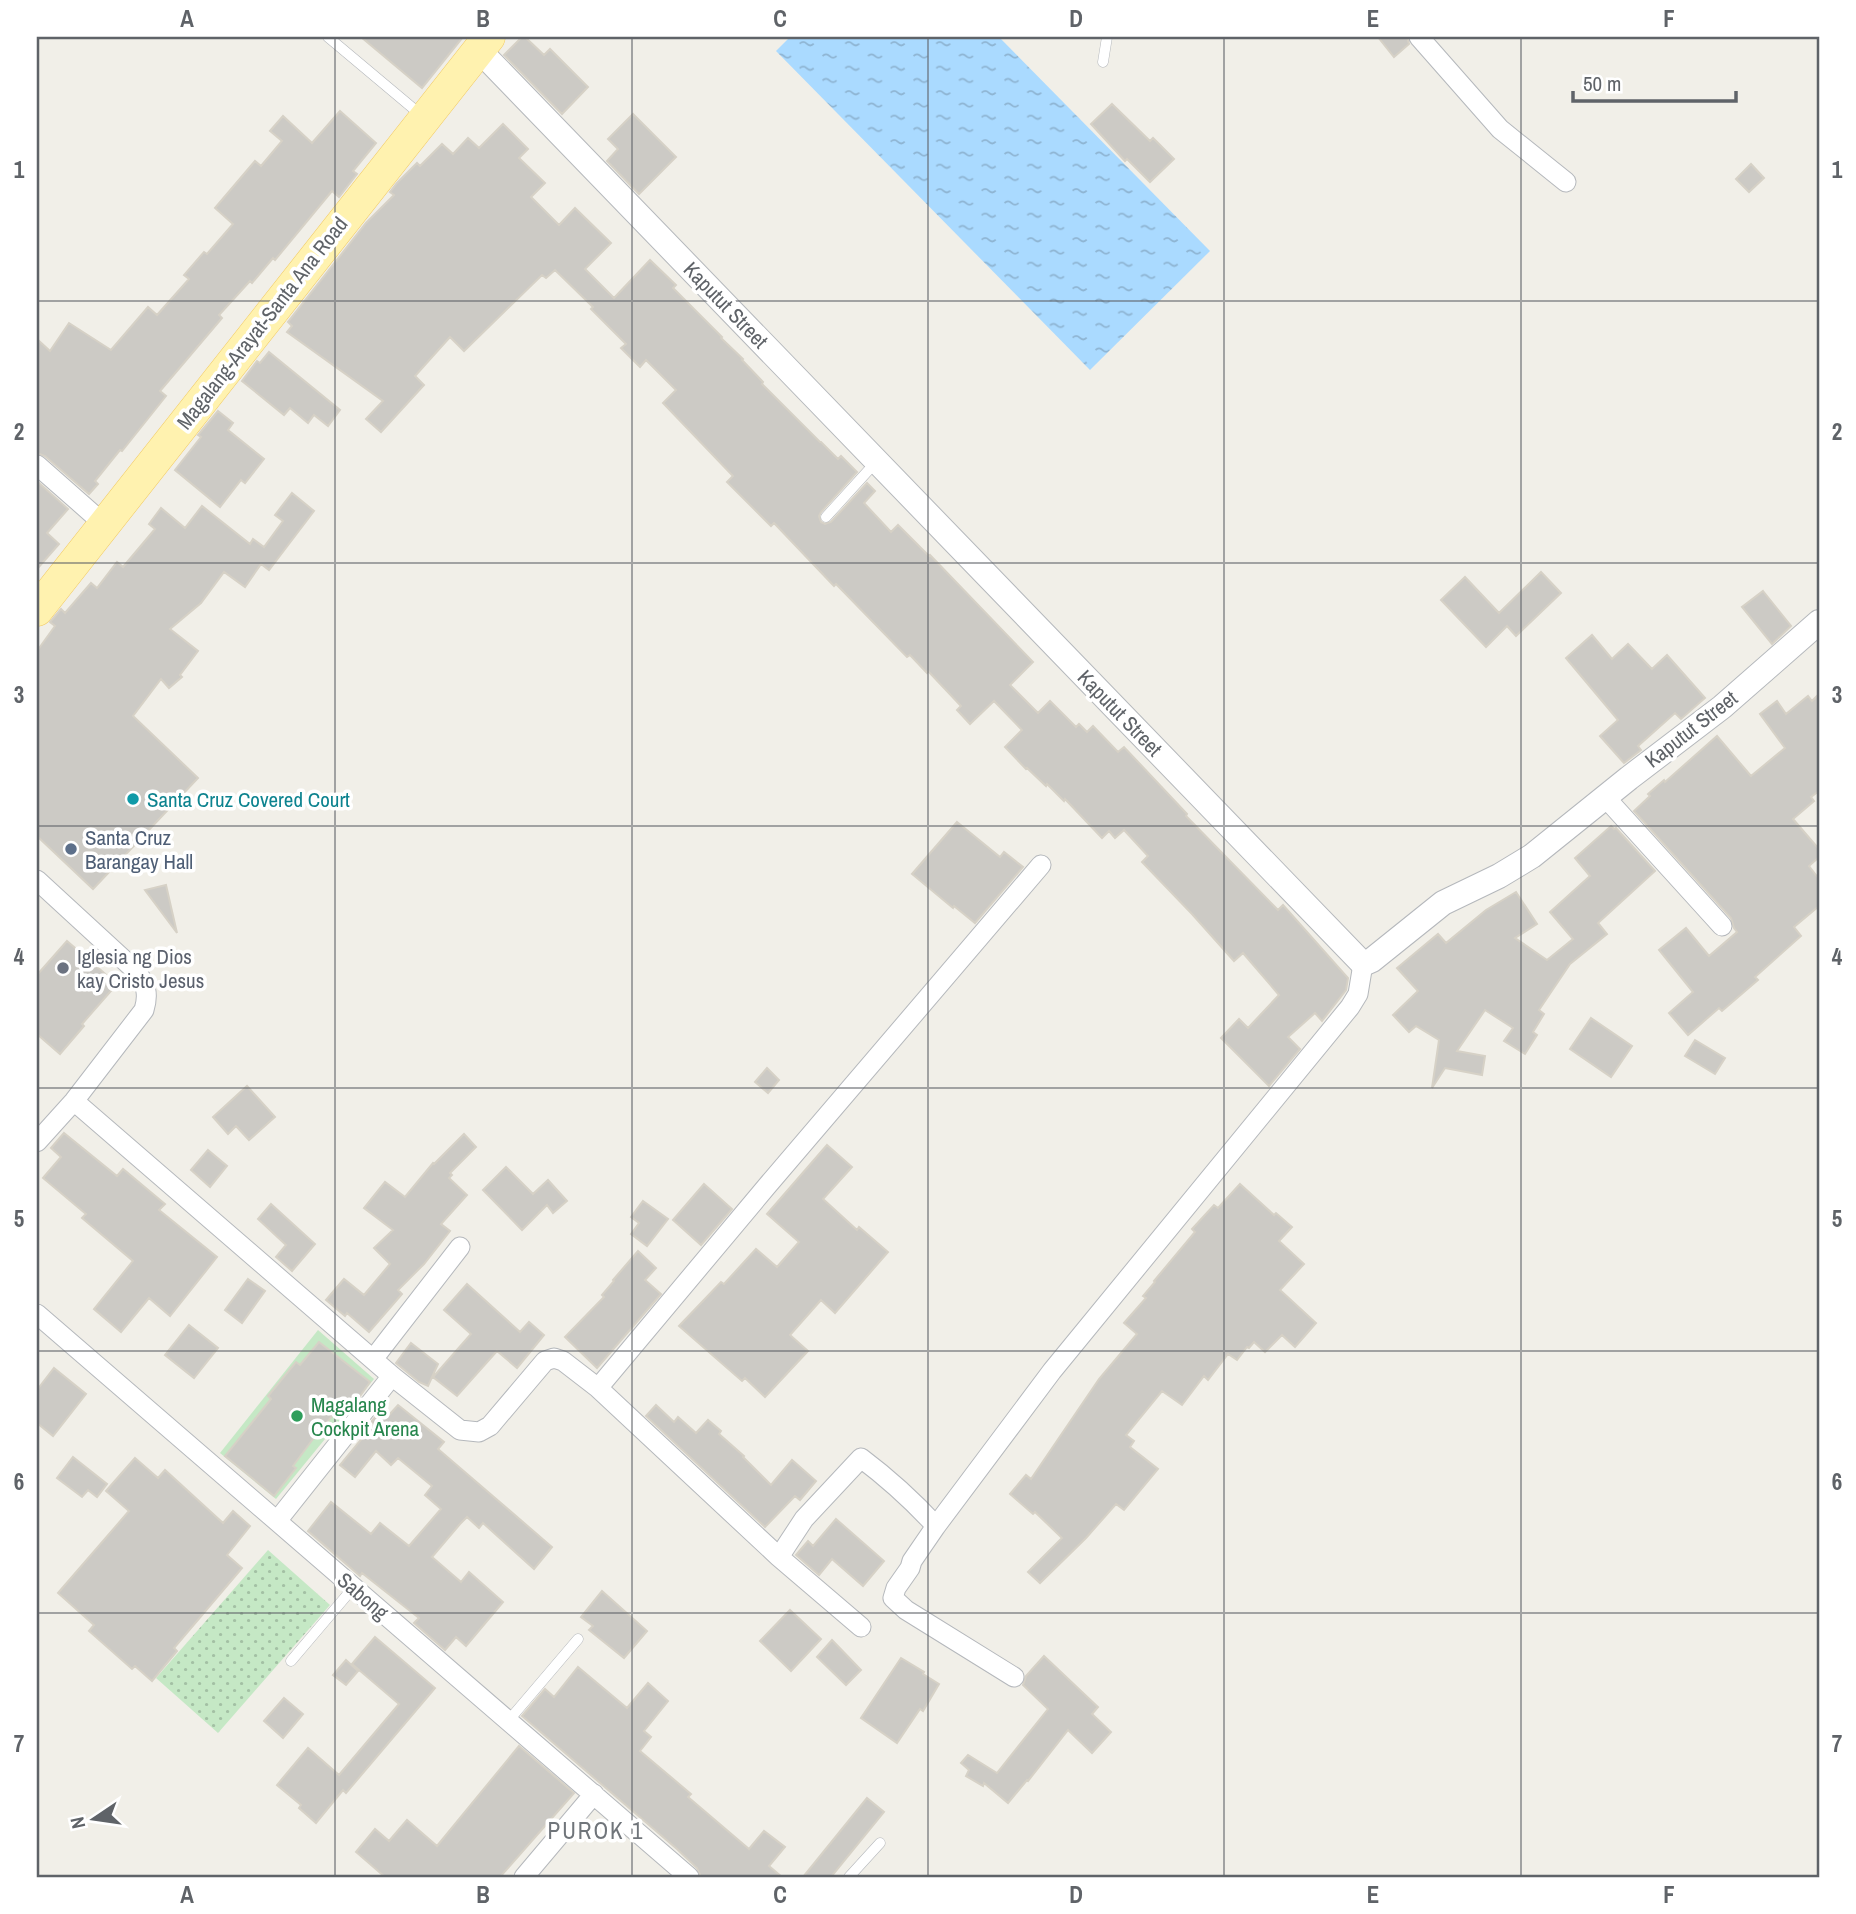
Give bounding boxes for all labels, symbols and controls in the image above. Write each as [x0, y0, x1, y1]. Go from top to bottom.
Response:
text: A [180, 3, 194, 34]
text: B [476, 3, 490, 34]
text: C [773, 3, 787, 34]
text: D [1069, 3, 1083, 34]
text: E [1367, 3, 1379, 34]
text: F [1663, 3, 1675, 34]
scale bar [1573, 60, 1735, 104]
text: 50 m [1583, 69, 1621, 98]
text: 1 [14, 154, 25, 185]
text: 1 [1832, 154, 1843, 185]
street label: Magalang-Arayat-Santa Ana Road [170, 211, 354, 435]
street label: Kaputut Street [677, 255, 775, 355]
text: 2 [14, 416, 24, 447]
text: 2 [1832, 416, 1842, 447]
street label: Kaputut Street [1071, 663, 1169, 763]
text: 3 [14, 679, 24, 710]
text: 3 [1832, 679, 1842, 710]
street label: Kaputut Street [1639, 684, 1743, 774]
place label: Santa Cruz Covered Court [147, 785, 350, 814]
marker: Santa Cruz Covered Court [125, 791, 141, 807]
place label: Santa Cruz Barangay Hall [85, 823, 193, 876]
marker: Santa Cruz Barangay Hall [63, 841, 79, 857]
text: 4 [14, 941, 25, 972]
text: 4 [1832, 941, 1843, 972]
place label: Iglesia ng Dios kay Cristo Jesus [77, 942, 204, 995]
marker: Iglesia ng Dios kay Cristo Jesus [55, 960, 71, 976]
text: 5 [14, 1203, 24, 1234]
text: 5 [1832, 1203, 1842, 1234]
place label: Magalang Cockpit Arena [311, 1390, 420, 1443]
marker: Magalang Cockpit Arena [289, 1408, 305, 1424]
text: 6 [14, 1466, 24, 1497]
text: 6 [1832, 1466, 1842, 1497]
street label: Sabong [331, 1566, 395, 1627]
text: 7 [14, 1728, 24, 1759]
text: 7 [1832, 1728, 1842, 1759]
north arrow [60, 1784, 130, 1854]
text: N [64, 1814, 91, 1831]
district label: PUROK 1 [548, 1815, 644, 1846]
text: A [180, 1879, 194, 1910]
text: B [476, 1879, 490, 1910]
text: C [773, 1879, 787, 1910]
text: D [1069, 1879, 1083, 1910]
text: E [1367, 1879, 1379, 1910]
text: F [1663, 1879, 1675, 1910]

